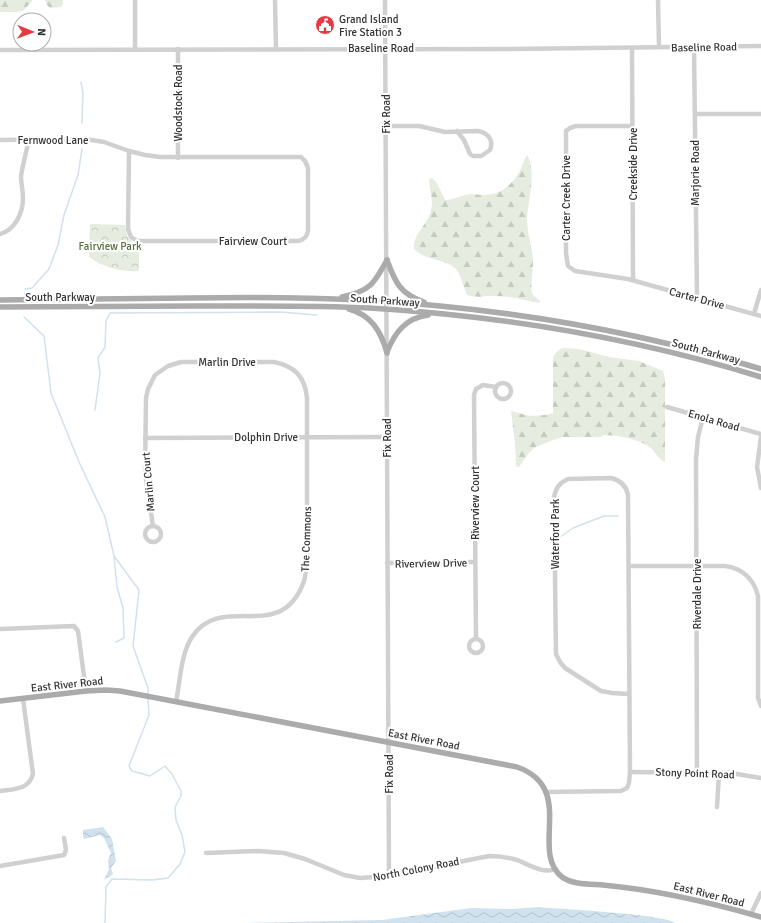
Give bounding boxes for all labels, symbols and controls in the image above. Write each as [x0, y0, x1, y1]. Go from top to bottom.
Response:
north arrow [12, 12, 52, 52]
place label: Grand Island Fire Station 3 [339, 13, 402, 39]
public building icon: Grand Island Fire Station 3 [314, 14, 336, 36]
text: N [35, 28, 48, 36]
street label: Baseline Road [671, 40, 737, 55]
street label: Baseline Road [348, 42, 414, 55]
street label: Woodstock Road [172, 64, 185, 142]
street label: Fix Road [380, 94, 393, 134]
street label: Creekside Drive [627, 127, 640, 201]
street label: Fernwood Lane [17, 134, 89, 147]
street label: Marjorie Road [689, 140, 702, 206]
street label: Carter Creek Drive [560, 155, 573, 241]
street label: Fairview Court [219, 235, 287, 248]
park label: Fairview Park [78, 240, 142, 253]
street label: Carter Drive [668, 285, 726, 312]
street label: South Parkway [25, 291, 96, 304]
street label: South Parkway [350, 292, 421, 309]
street label: South Parkway [671, 336, 742, 367]
street label: Marlin Drive [198, 356, 256, 369]
street label: Enola Road [687, 407, 741, 434]
street label: Fix Road [381, 418, 394, 458]
street label: Dolphin Drive [234, 431, 298, 444]
street label: Marlin Court [139, 452, 158, 512]
street label: Riverview Court [469, 466, 482, 540]
street label: Waterford Park [549, 498, 562, 569]
street label: The Commons [299, 506, 314, 572]
street label: Riverview Drive [395, 556, 467, 571]
street label: Riverdale Drive [691, 559, 704, 629]
street label: East River Road [30, 674, 104, 695]
street label: East River Road [387, 726, 461, 753]
street label: Fix Road [383, 754, 396, 794]
street label: Stony Point Road [655, 766, 735, 781]
street label: North Colony Road [372, 855, 461, 884]
street label: East River Road [672, 879, 746, 910]

